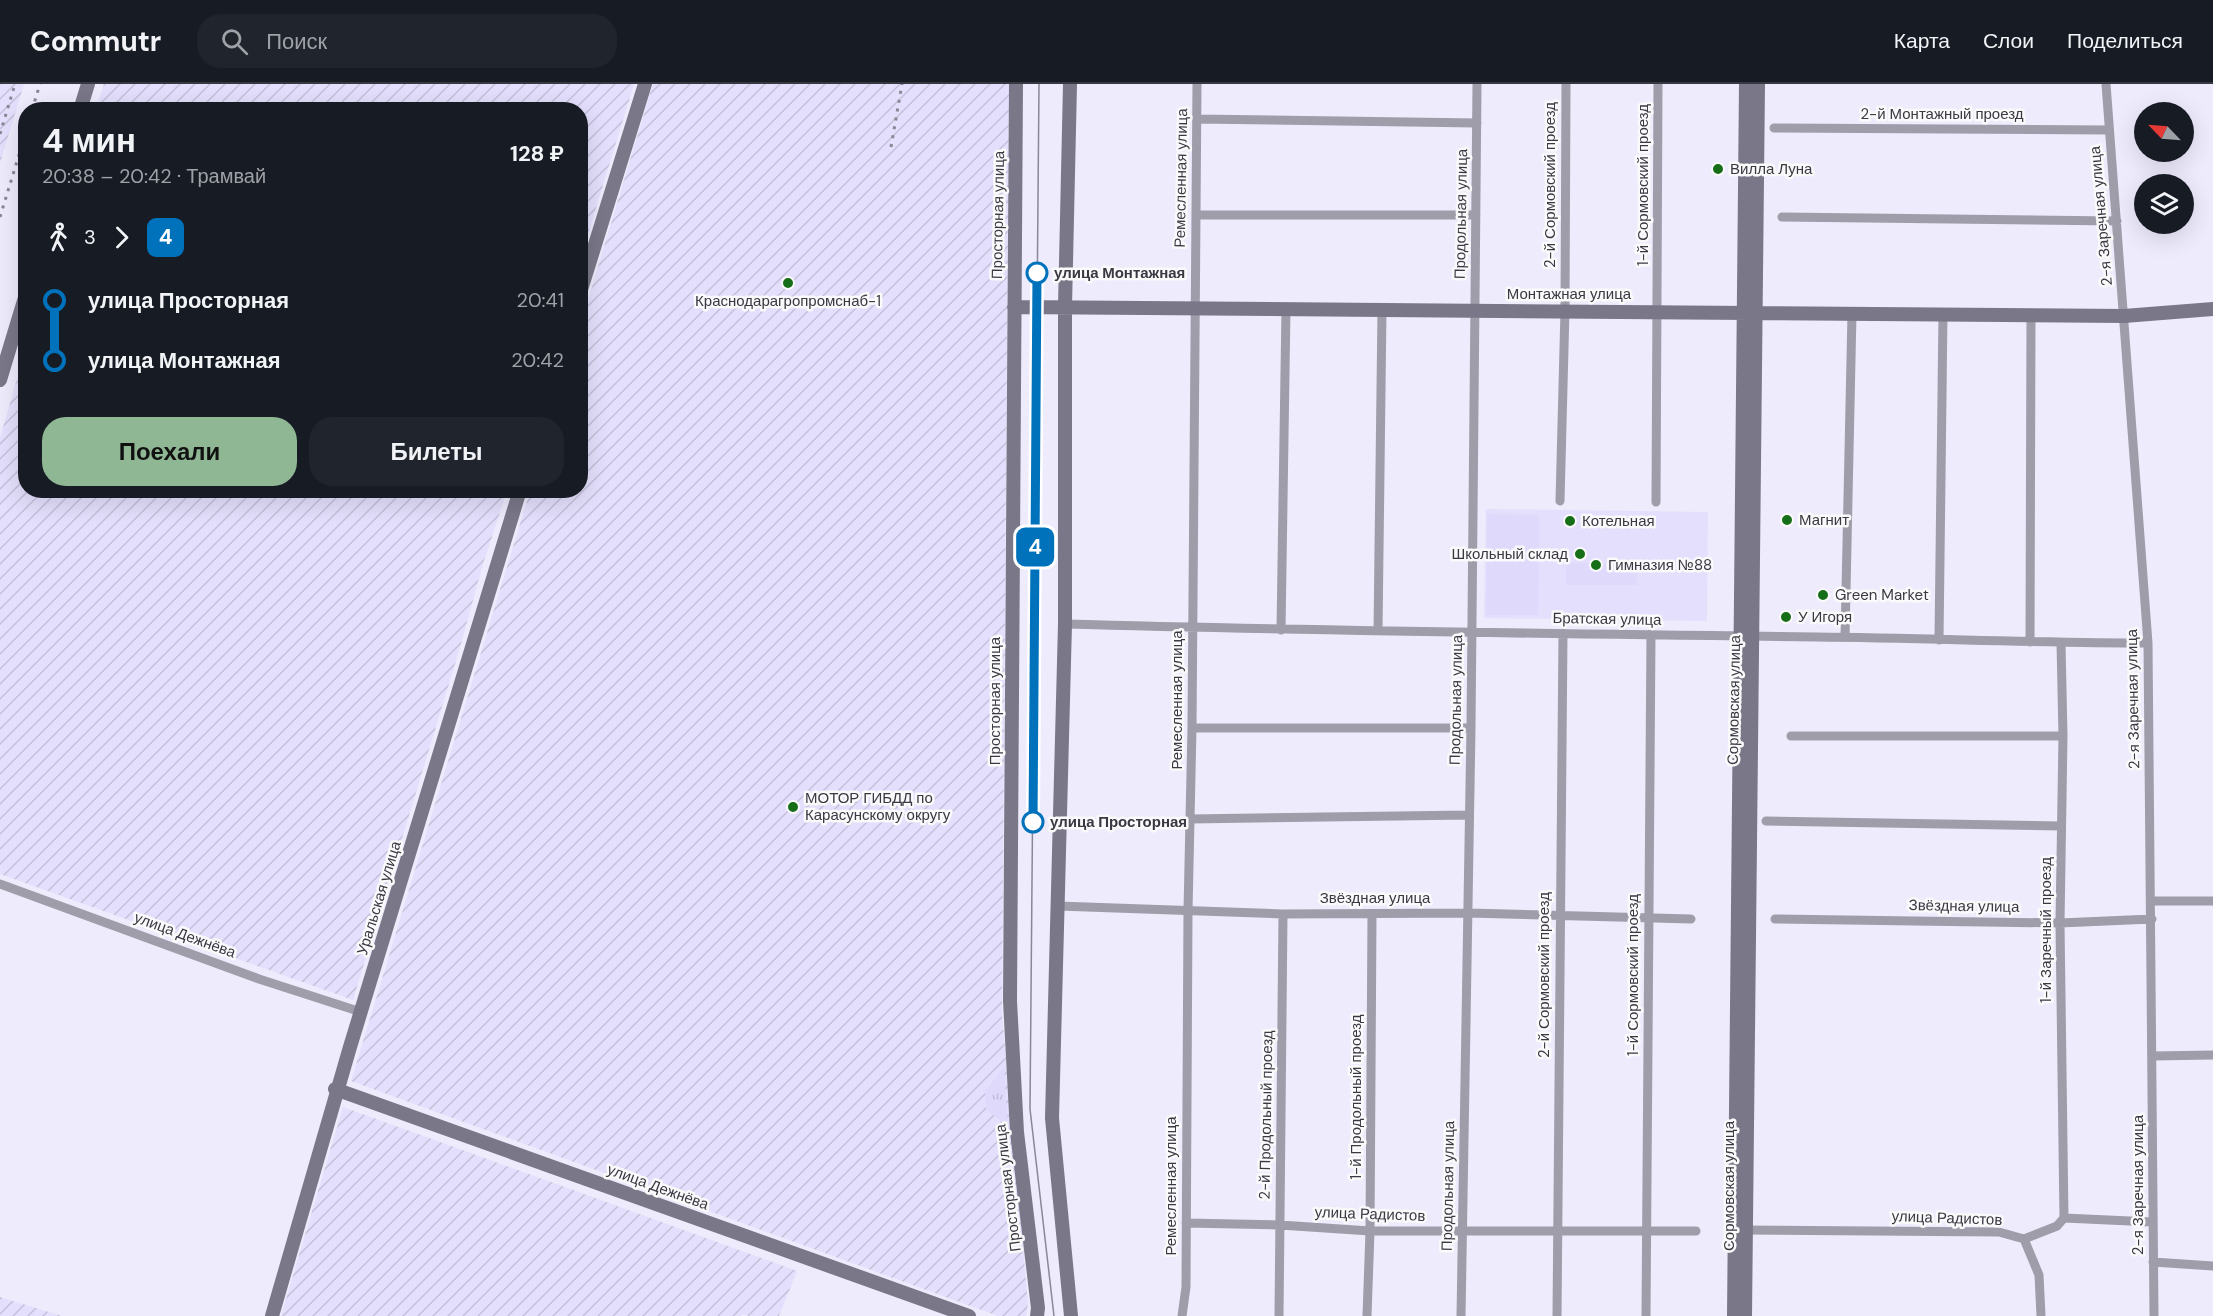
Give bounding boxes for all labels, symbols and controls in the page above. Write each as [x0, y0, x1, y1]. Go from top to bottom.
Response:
search box [197, 14, 617, 68]
text: Commutr [30, 23, 161, 60]
icon: search [218, 25, 251, 58]
text: Поиск [266, 27, 327, 56]
text: Карта [1894, 27, 1950, 55]
text: Слои [1983, 27, 2034, 55]
text: Поделиться [2067, 27, 2183, 55]
street label: 2-й Сормовский проезд [1540, 102, 1560, 268]
north arrow [2134, 102, 2194, 162]
map controls [2134, 102, 2194, 234]
street label: 1-й Сормовский проезд [1633, 104, 1653, 266]
street label: 2-й Монтажный проезд [1860, 104, 2024, 124]
street label: Ремесленная улица [1170, 108, 1192, 248]
text: 4 мин [42, 119, 136, 162]
text: 128 ₽ [510, 139, 564, 168]
street label: 2-я Заречная улица [2085, 145, 2117, 287]
street label: Продольная улица [1450, 148, 1472, 279]
street label: Просторная улица [987, 150, 1009, 279]
place label: Вилла Луна [1730, 159, 1813, 179]
marker: Вилла Луна [1711, 162, 1725, 176]
text: 20:38 – 20:42 · Трамвай [42, 163, 266, 189]
button: layers [2134, 174, 2194, 234]
icon: walk [42, 221, 75, 254]
icon: forward [105, 221, 138, 254]
text: 4 [159, 223, 172, 251]
text: 3 [84, 224, 96, 250]
marker: улица Монтажная [1026, 262, 1048, 284]
place label: улица Монтажная [1054, 263, 1185, 283]
marker: Краснодарагропромснаб-1 [781, 276, 795, 290]
street label: Монтажная улица [1507, 284, 1632, 304]
text: улица Просторная [88, 286, 289, 315]
text: 20:41 [517, 287, 564, 313]
place label: Краснодарагропромснаб-1 [695, 291, 881, 311]
text: улица Монтажная [88, 346, 281, 375]
text: 20:42 [511, 347, 564, 373]
button: Поехали [42, 417, 297, 486]
button: Билеты [309, 417, 564, 486]
place label: Магнит [1799, 510, 1849, 530]
place label: Котельная [1582, 511, 1655, 531]
marker: Магнит [1780, 513, 1794, 527]
marker: Котельная [1563, 514, 1577, 528]
line badge: 4 [1016, 528, 1054, 566]
text: 4 [1028, 533, 1042, 561]
place label: Школьный склад [1451, 544, 1568, 564]
marker: Школьный склад [1573, 547, 1587, 561]
place label: Гимназия №88 [1608, 555, 1712, 575]
marker: Гимназия №88 [1589, 558, 1603, 572]
place label: Green Market [1835, 585, 1929, 605]
marker: Green Market [1816, 588, 1830, 602]
place label: У Игоря [1798, 607, 1852, 627]
street label: Братская улица [1552, 608, 1662, 630]
marker: У Игоря [1779, 610, 1793, 624]
street label: 2-я Заречная улица [2122, 628, 2144, 769]
street label: Ремесленная улица [1167, 630, 1187, 770]
street label: Продольная улица [1445, 634, 1467, 765]
street label: Сормовская улица [1723, 634, 1745, 765]
street label: Просторная улица [985, 636, 1005, 765]
place label: МОТОР ГИБДД по Карасунскому округу [805, 788, 951, 825]
marker: МОТОР ГИБДД по Карасунскому округу [786, 800, 800, 814]
marker: улица Просторная [1022, 811, 1044, 833]
place label: улица Просторная [1050, 812, 1187, 832]
street label: Уральская улица [352, 838, 406, 957]
street label: 1-й Заречный проезд [2036, 857, 2056, 1003]
street label: Звёздная улица [1320, 888, 1431, 908]
street label: 2-й Сормовский проезд [1534, 892, 1554, 1058]
street label: 1-й Сормовский проезд [1623, 894, 1643, 1056]
street label: Звёздная улица [1909, 895, 2020, 917]
street label: улица Дежнёва [132, 907, 239, 963]
street label: 1-й Продольный проезд [1346, 1014, 1366, 1180]
street label: 2-й Продольный проезд [1255, 1030, 1277, 1200]
street label: 2-я Заречная улица [2128, 1114, 2148, 1255]
street label: Ремесленная улица [1161, 1116, 1181, 1256]
street label: Продольная улица [1437, 1120, 1459, 1251]
street label: Сормовская улица [1719, 1120, 1739, 1251]
street label: Просторная улица [990, 1122, 1026, 1253]
street label: улица Дежнёва [605, 1159, 712, 1215]
street label: улица Радистов [1314, 1202, 1426, 1226]
street label: улица Радистов [1891, 1206, 2003, 1230]

